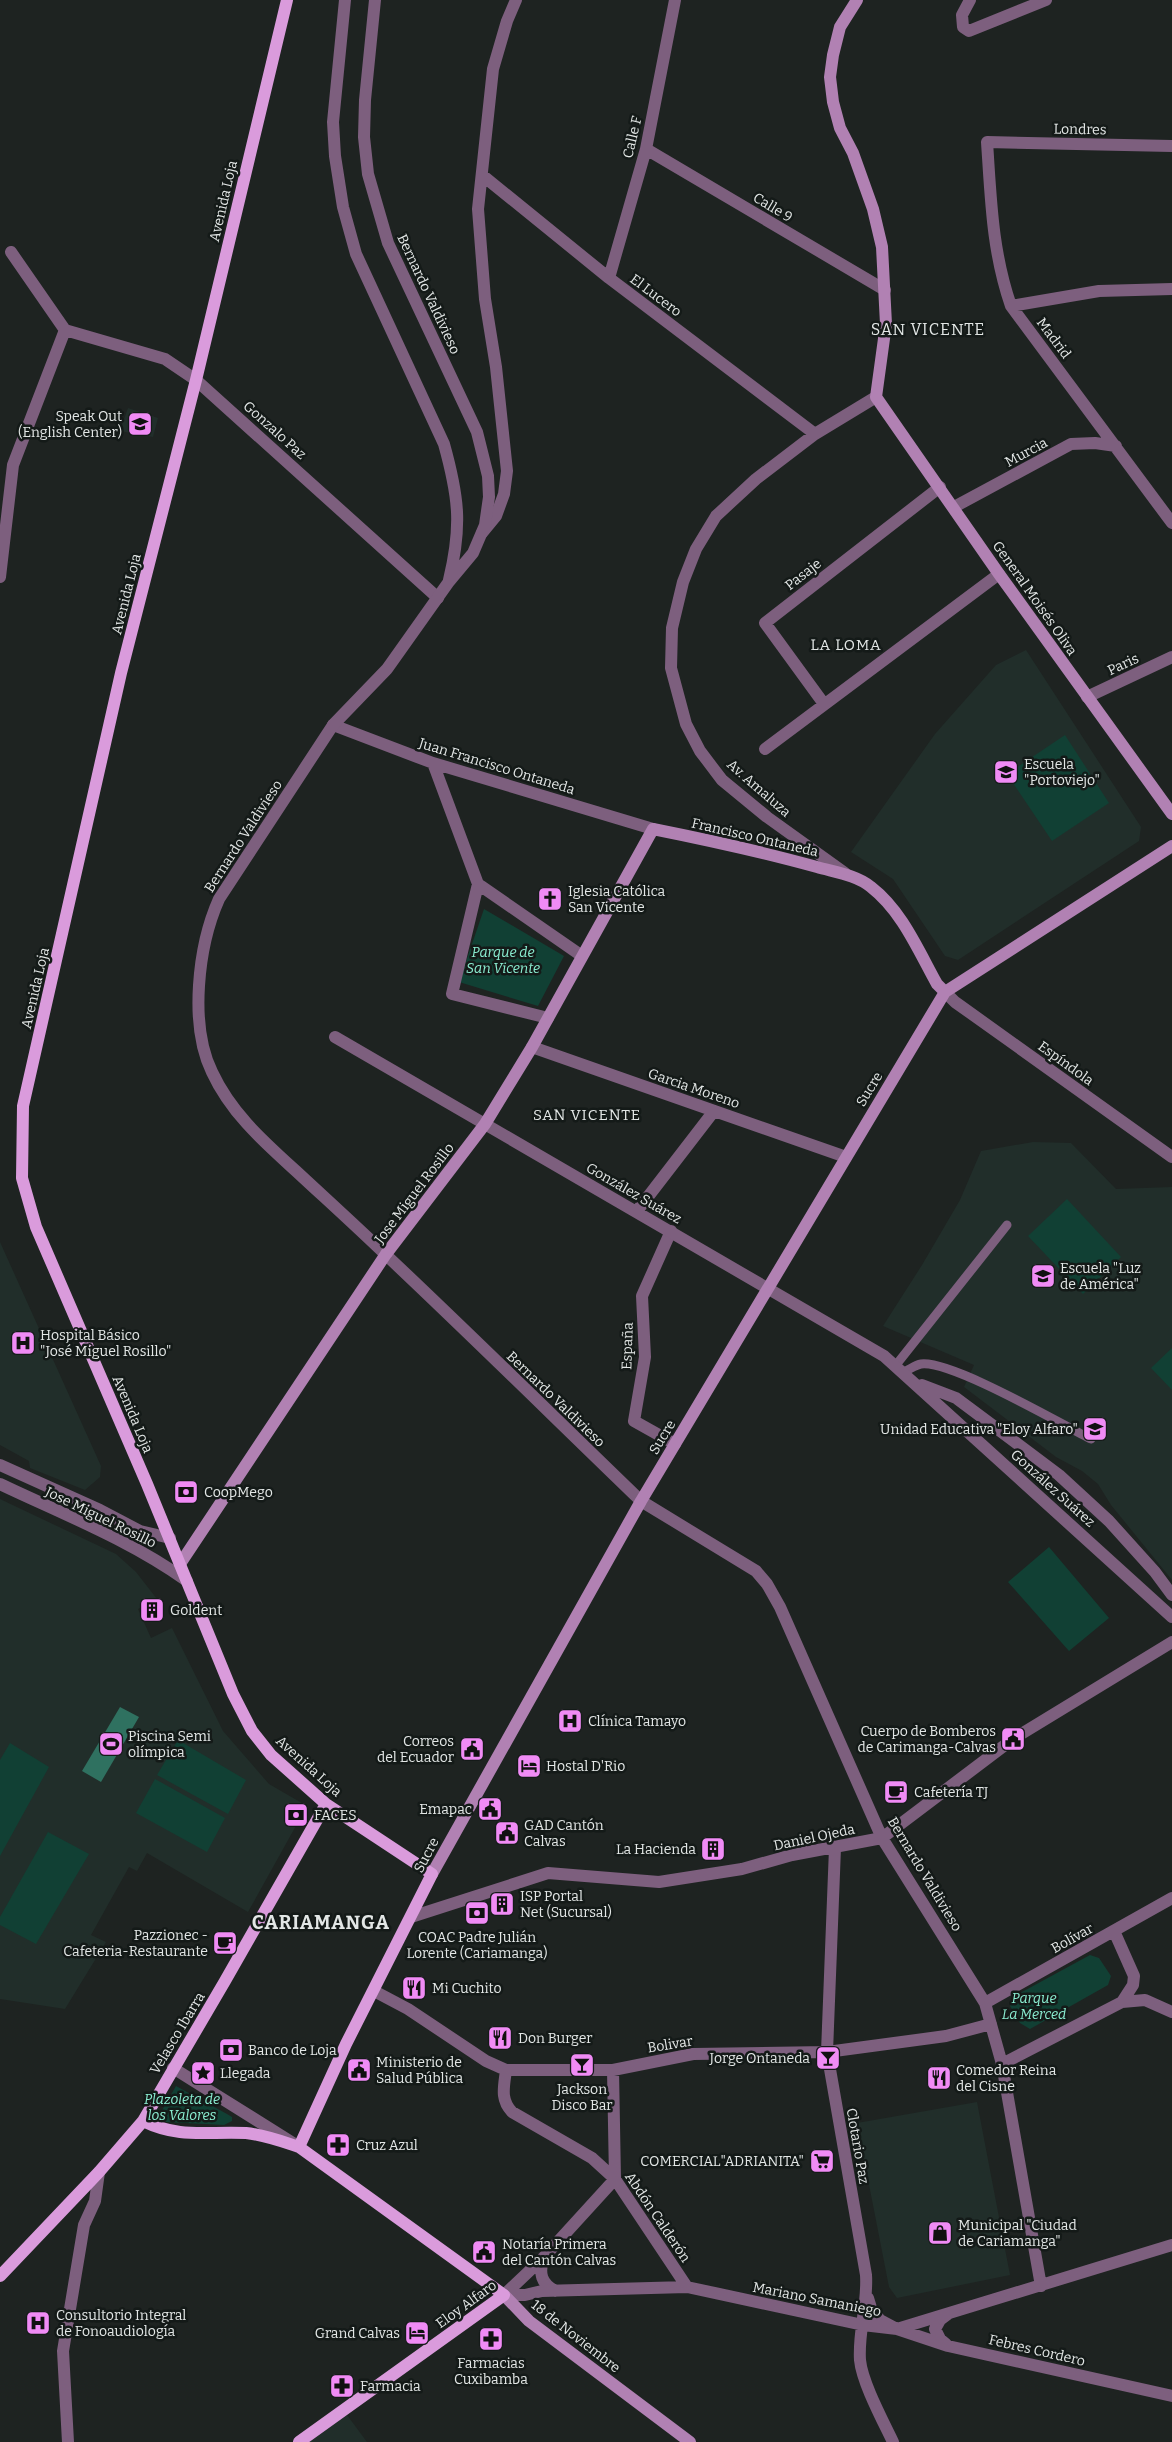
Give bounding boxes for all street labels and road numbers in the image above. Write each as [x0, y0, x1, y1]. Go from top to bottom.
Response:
street label: Calle F [619, 114, 646, 160]
street label: Londres [1053, 121, 1107, 138]
street label: Avenida Loja [206, 159, 241, 243]
street label: Calle 9 [750, 189, 796, 226]
street label: Bernardo Valdivieso [393, 232, 464, 357]
street label: El Lucero [627, 270, 685, 320]
street label: Madrid [1033, 315, 1074, 362]
street label: Gonzalo Paz [240, 398, 310, 463]
street label: Murcia [1002, 434, 1051, 471]
street label: General Moisés Oliva [989, 538, 1081, 659]
street label: Avenida Loja [108, 552, 145, 636]
street label: Pasaje [782, 555, 825, 594]
street label: Paris [1105, 650, 1142, 679]
street label: Juan Francisco Ontaneda [416, 734, 577, 798]
street label: Av. Amaluza [723, 756, 794, 821]
street label: Bernardo Valdivieso [201, 777, 286, 896]
street label: Francisco Ontaneda [690, 815, 820, 860]
street label: Avenida Loja [18, 946, 53, 1030]
street label: Espíndola [1035, 1038, 1097, 1089]
street label: Garcia Moreno [646, 1065, 742, 1112]
street label: Sucre [853, 1069, 886, 1110]
street label: Jose Miguel Rosillo [371, 1140, 458, 1248]
street label: González Suárez [583, 1159, 685, 1228]
street label: España [618, 1322, 637, 1370]
street label: Bernardo Valdivieso [503, 1348, 608, 1451]
street label: Avenida Loja [109, 1373, 157, 1456]
street label: Sucre [646, 1417, 679, 1458]
street label: González Suárez [1007, 1446, 1099, 1531]
street label: Jose Miguel Rosillo [42, 1483, 159, 1552]
street label: Avenida Loja [272, 1732, 345, 1801]
street label: Bernardo Valdivieso [884, 1814, 965, 1934]
street label: Daniel Ojeda [772, 1821, 857, 1854]
street label: Sucre [410, 1835, 443, 1876]
street label: Bolívar [1048, 1920, 1096, 1957]
street label: Velasco Ibarra [146, 1989, 209, 2077]
street label: Bolivar [646, 2033, 694, 2056]
street label: Clotario Paz [842, 2107, 873, 2186]
street label: Abdón Calderón [621, 2169, 694, 2266]
street label: Eloy Alfaro [433, 2277, 500, 2332]
street label: Mariano Samaniego [751, 2279, 883, 2320]
street label: 18 de Noviembre [528, 2296, 624, 2376]
street label: Febres Cordero [987, 2331, 1087, 2370]

